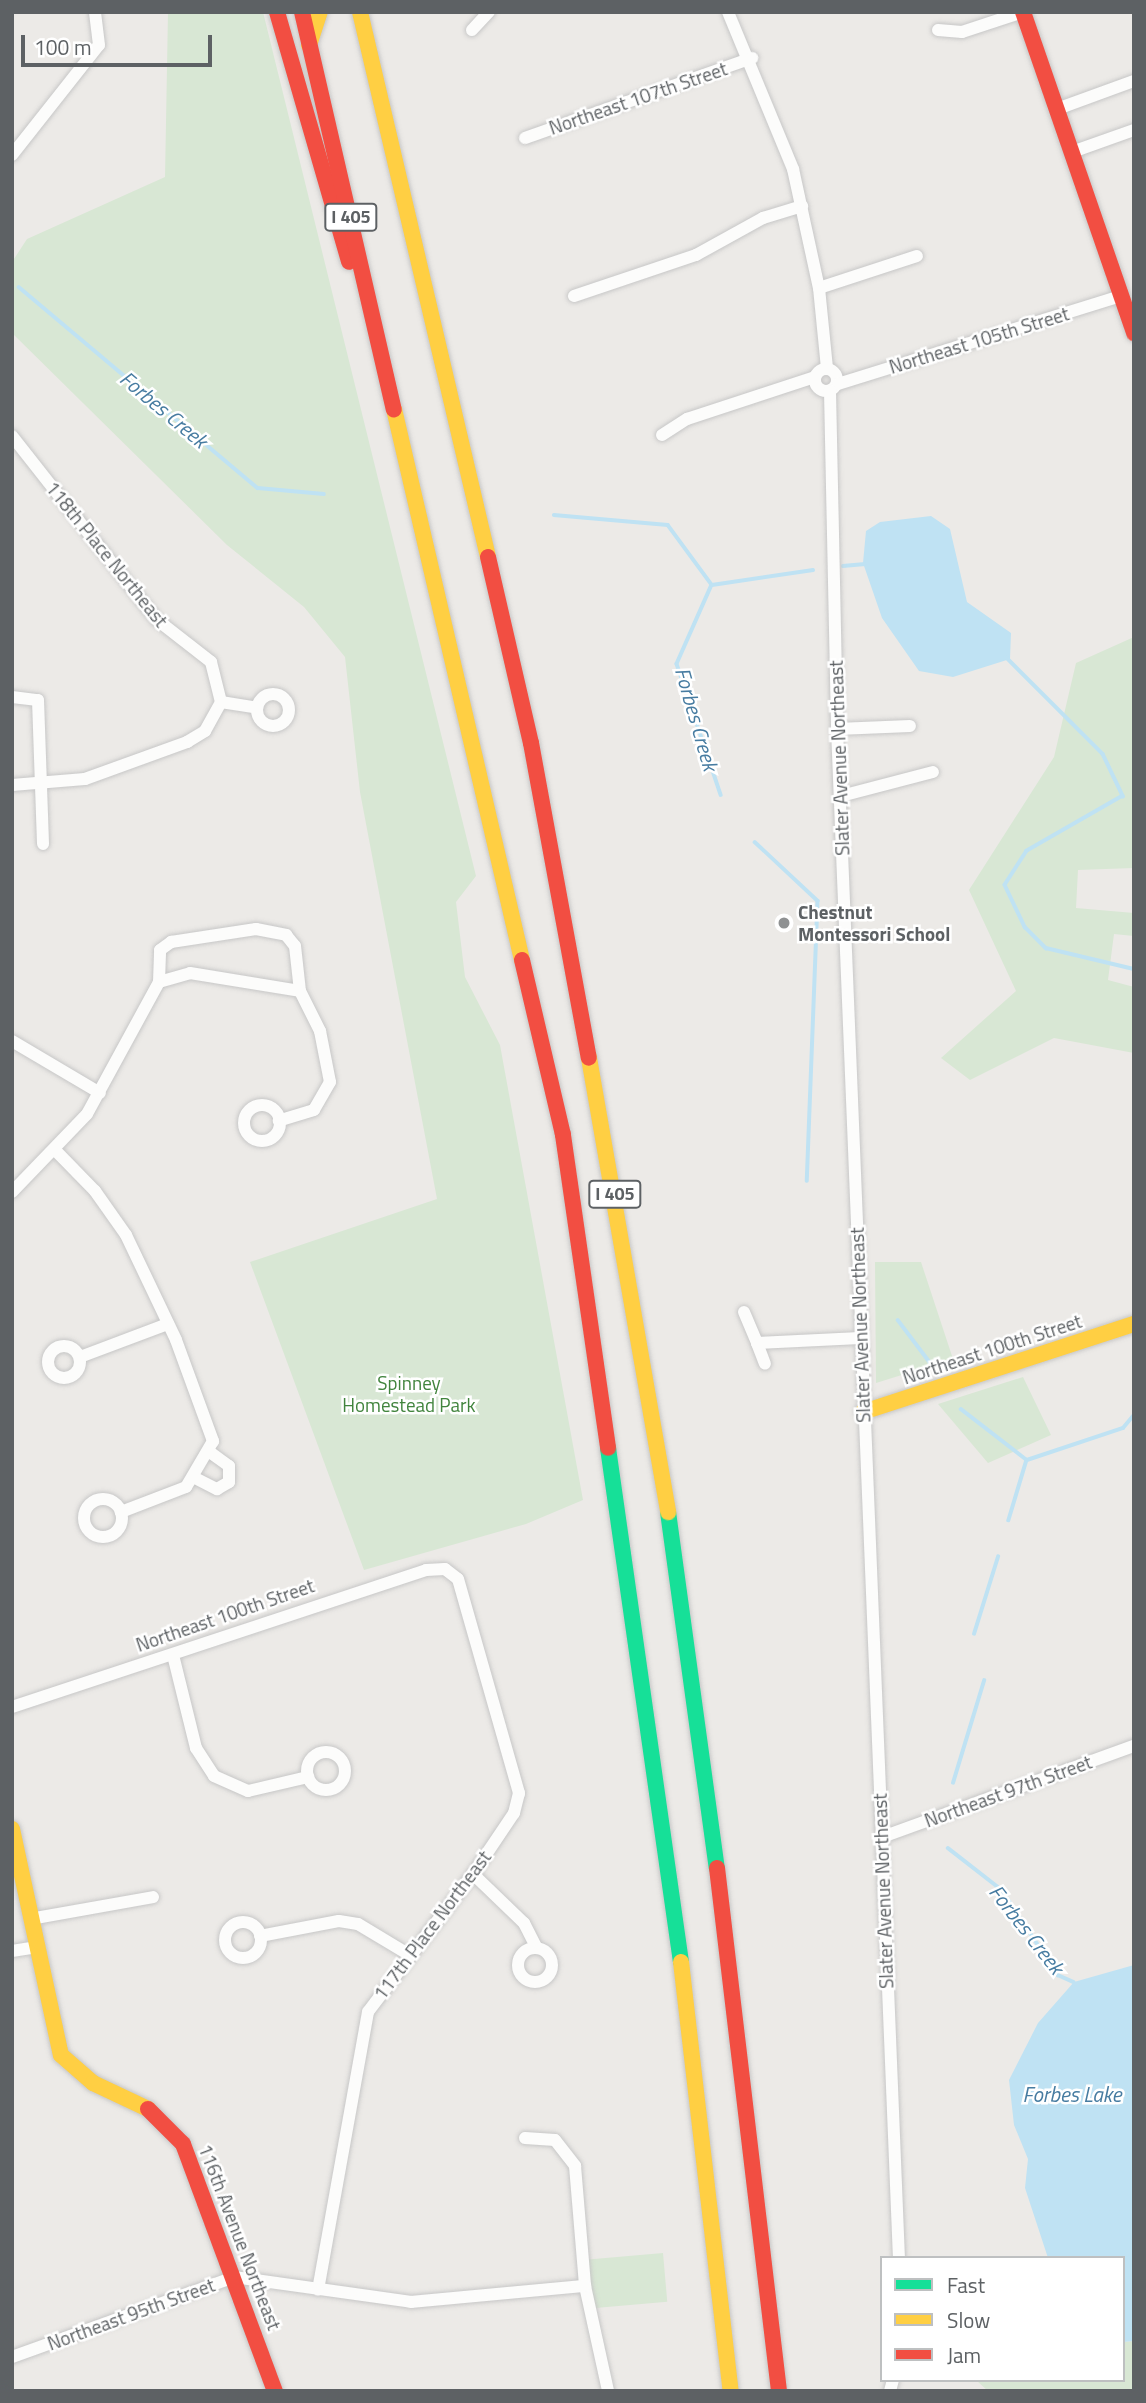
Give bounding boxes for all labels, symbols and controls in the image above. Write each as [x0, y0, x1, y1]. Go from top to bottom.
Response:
scale bar [24, 21, 215, 65]
text: 100 m [34, 31, 91, 63]
street label: Northeast 107th Street [546, 57, 730, 139]
road number: I 405 [323, 202, 379, 232]
street label: Northeast 105th Street [886, 302, 1072, 378]
water label: Forbes Creek [115, 365, 213, 453]
street label: 118th Place Northeast [41, 477, 173, 631]
street label: Slater Avenue Northeast [824, 660, 854, 856]
water label: Forbes Creek [670, 664, 724, 774]
place label: Chestnut Montessori School [798, 901, 950, 945]
marker: Chestnut Montessori School [776, 915, 792, 931]
road number: I 405 [587, 1180, 643, 1209]
street label: Slater Avenue Northeast [845, 1227, 875, 1423]
street label: Northeast 100th Street [900, 1309, 1084, 1389]
park label: Spinney Homestead Park [342, 1372, 476, 1416]
street label: Northeast 100th Street [133, 1574, 317, 1656]
street label: Northeast 97th Street [921, 1750, 1095, 1832]
street label: Slater Avenue Northeast [868, 1793, 898, 1989]
street label: 117th Place Northeast [368, 1846, 496, 2004]
water label: Forbes Creek [984, 1879, 1070, 1979]
water label: Forbes Lake [1023, 2081, 1121, 2107]
street label: 116th Avenue Northeast [194, 2141, 286, 2333]
legend [880, 2256, 1125, 2382]
text: Fast [947, 2269, 985, 2301]
street label: Northeast 95th Street [44, 2273, 218, 2355]
text: Slow [947, 2304, 990, 2336]
text: Jam [947, 2339, 981, 2371]

